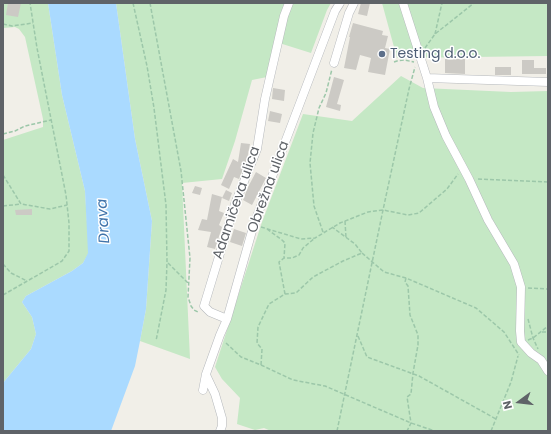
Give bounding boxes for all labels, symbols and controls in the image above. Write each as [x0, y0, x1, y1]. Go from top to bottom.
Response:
place label: Testing d.o.o. [390, 46, 480, 62]
marker: Testing d.o.o. [377, 49, 387, 59]
street label: Obrežna ulica [245, 139, 293, 235]
street label: Adamičeva ulica [210, 144, 264, 262]
water label: Drava [93, 198, 115, 244]
north arrow [499, 382, 539, 422]
text: N [499, 399, 516, 411]

